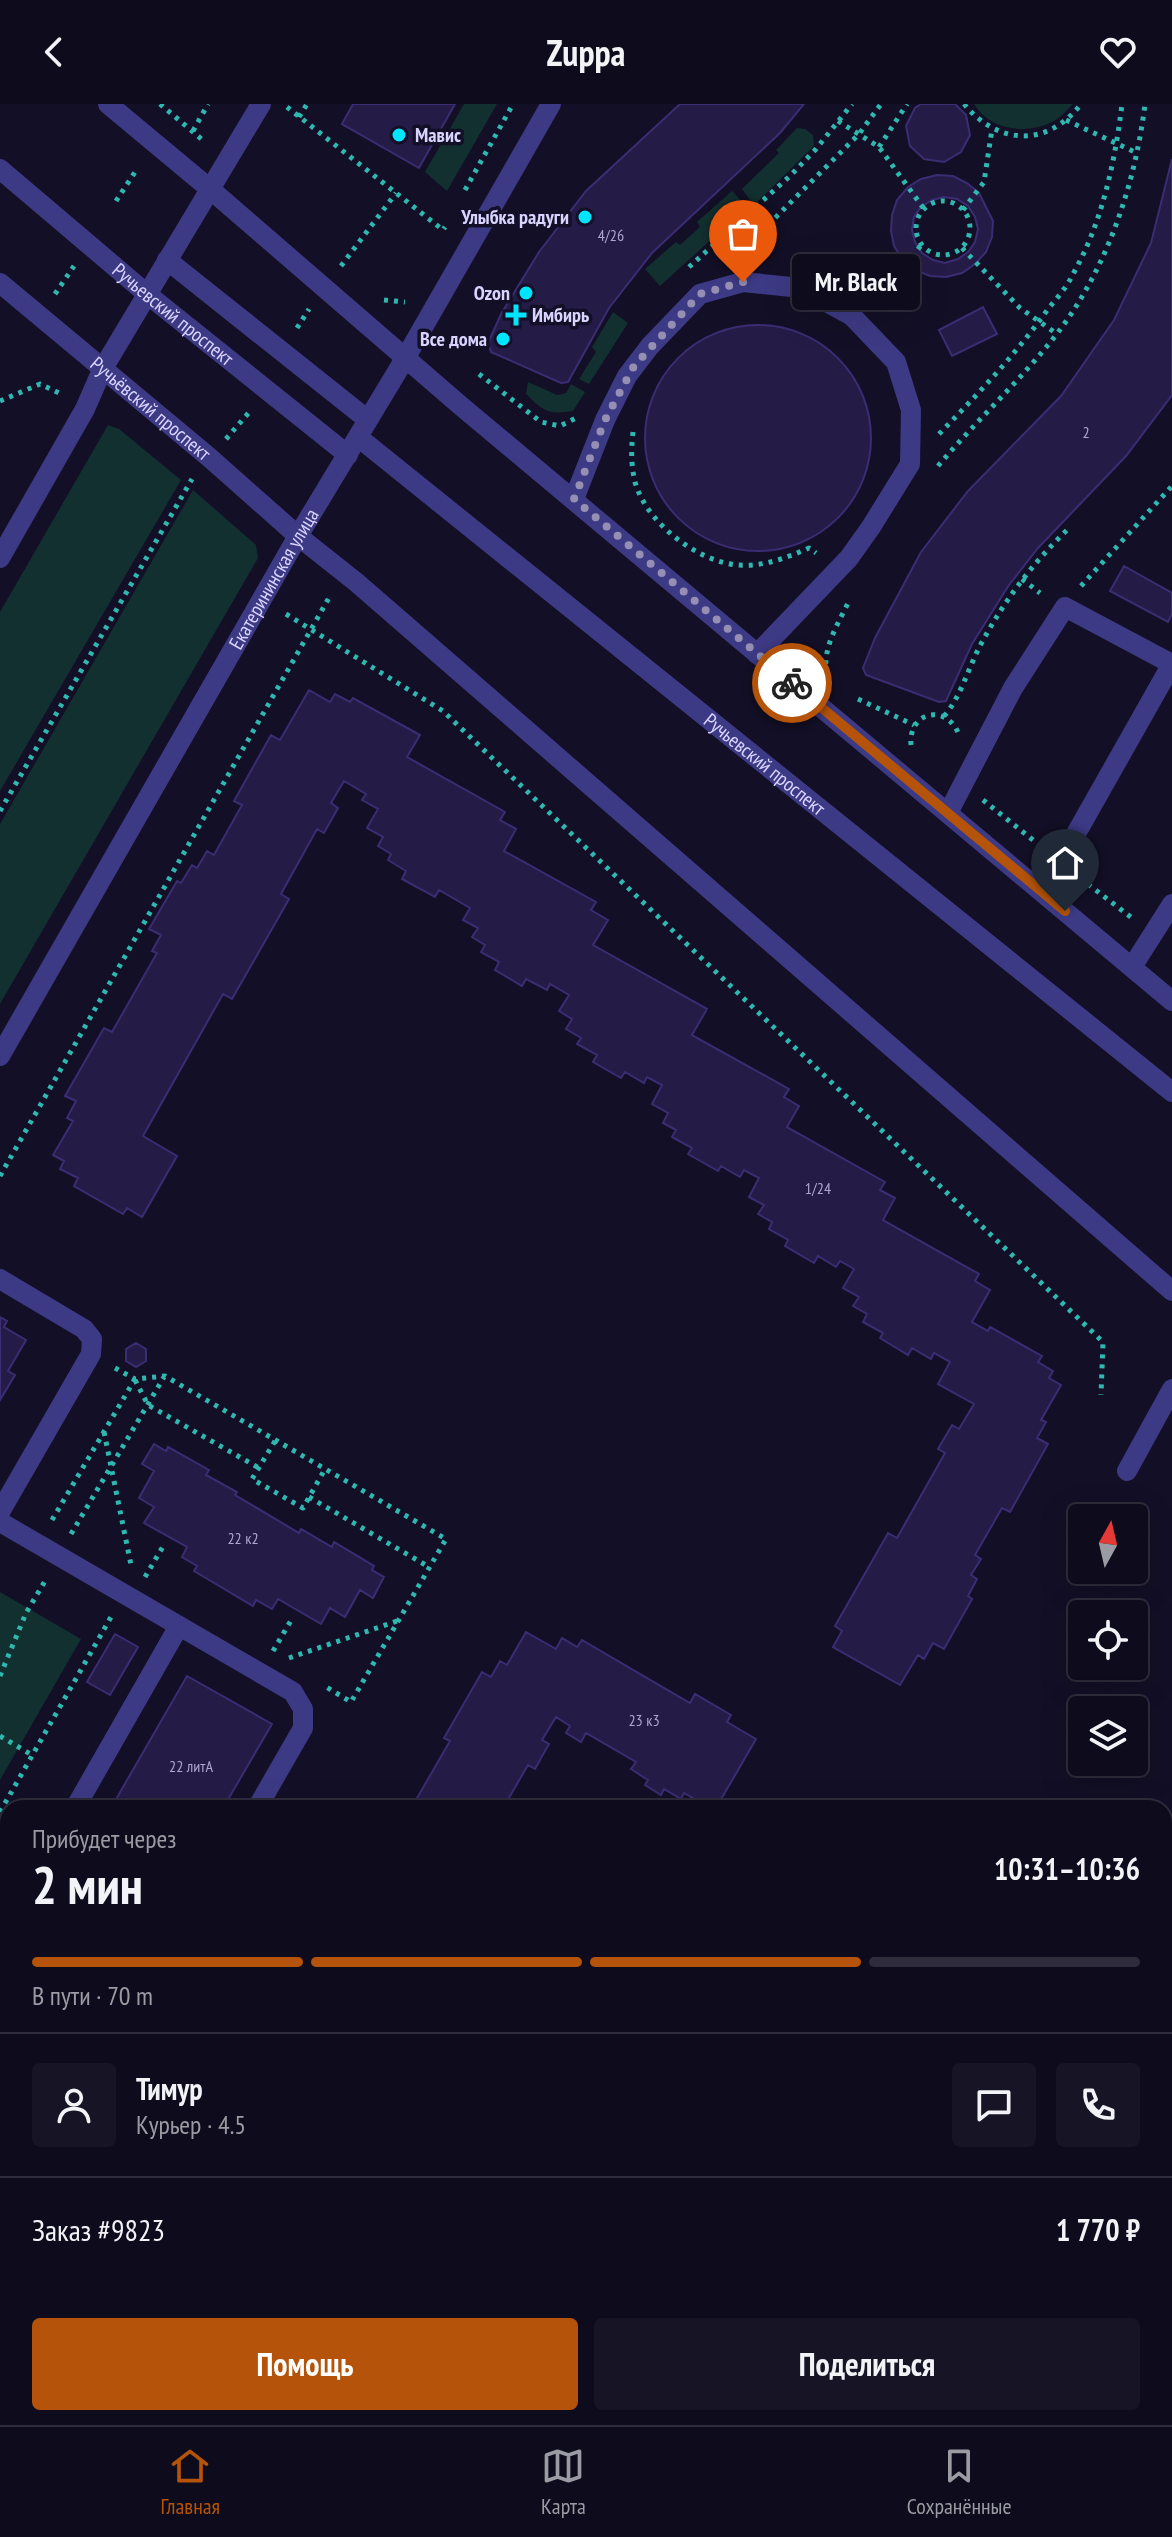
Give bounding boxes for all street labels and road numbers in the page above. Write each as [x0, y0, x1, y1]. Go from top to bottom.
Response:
street label: Ручьевский проспект [107, 257, 240, 372]
street label: Ручьёвский проспект [85, 351, 217, 467]
street label: Екатерининская улица [223, 504, 325, 654]
street label: Ручьевский проспект [698, 707, 831, 821]

